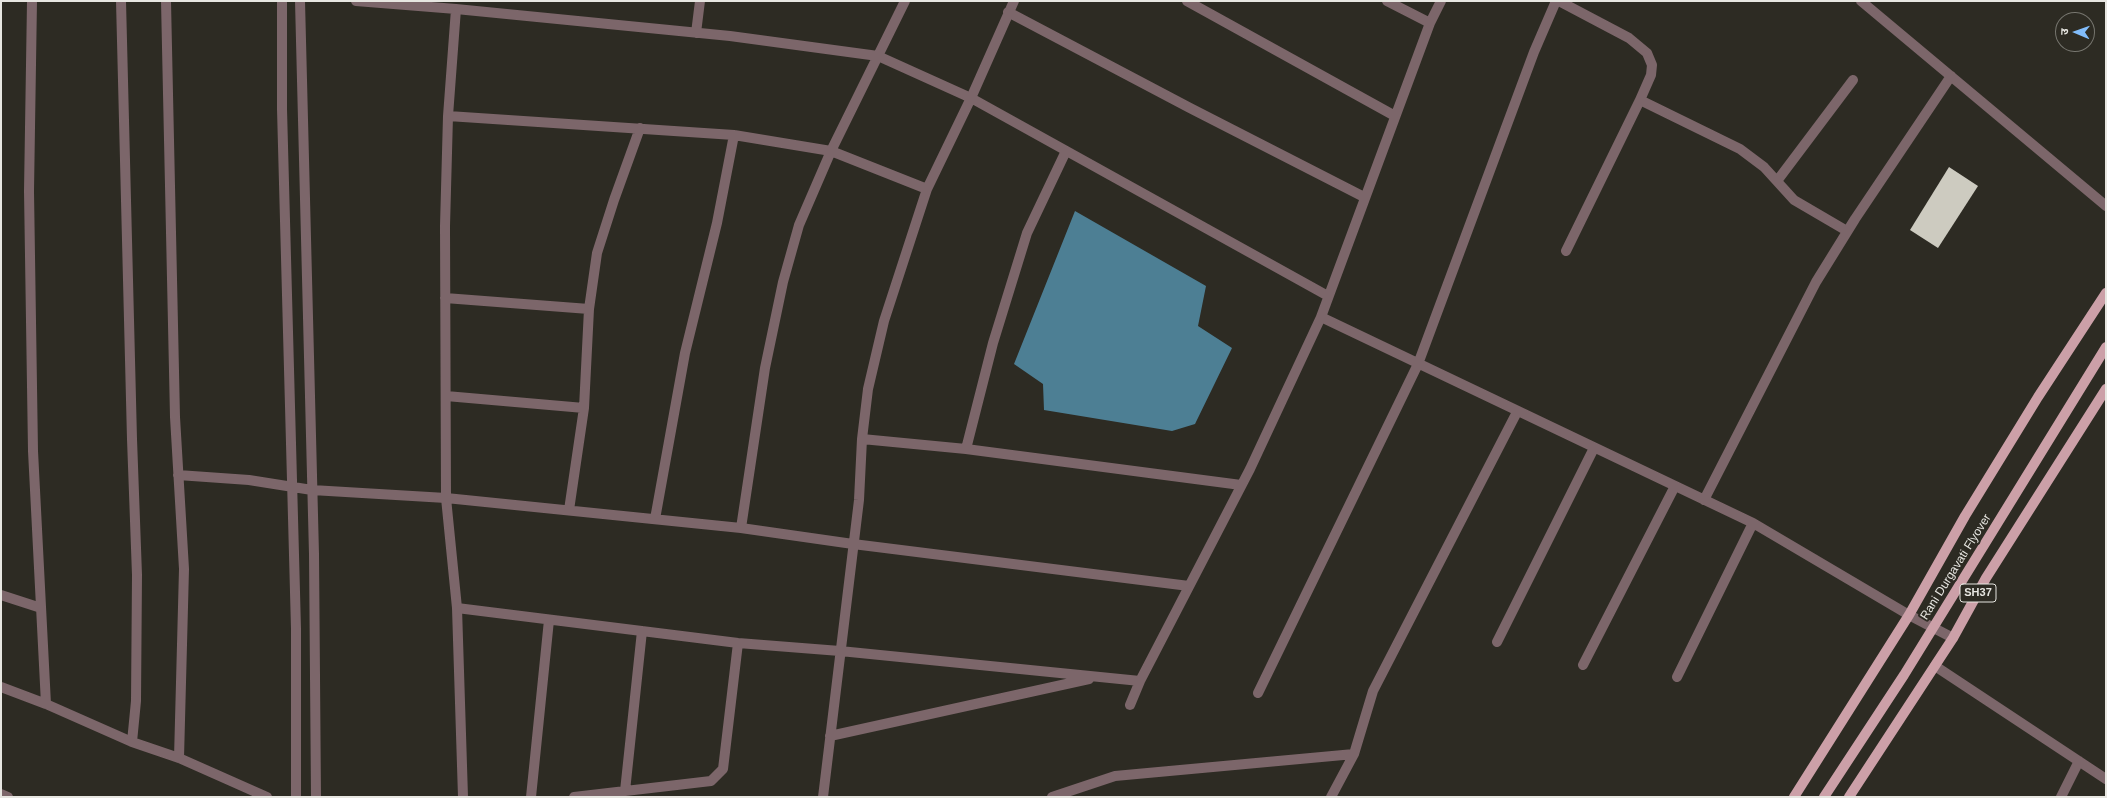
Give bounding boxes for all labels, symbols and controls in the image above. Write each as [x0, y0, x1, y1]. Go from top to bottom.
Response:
north arrow [2055, 12, 2095, 52]
text: उ [2058, 28, 2070, 35]
street label: Rani Durgavati Flyover [1918, 511, 1994, 623]
road number: SH37 [1960, 584, 1996, 602]

